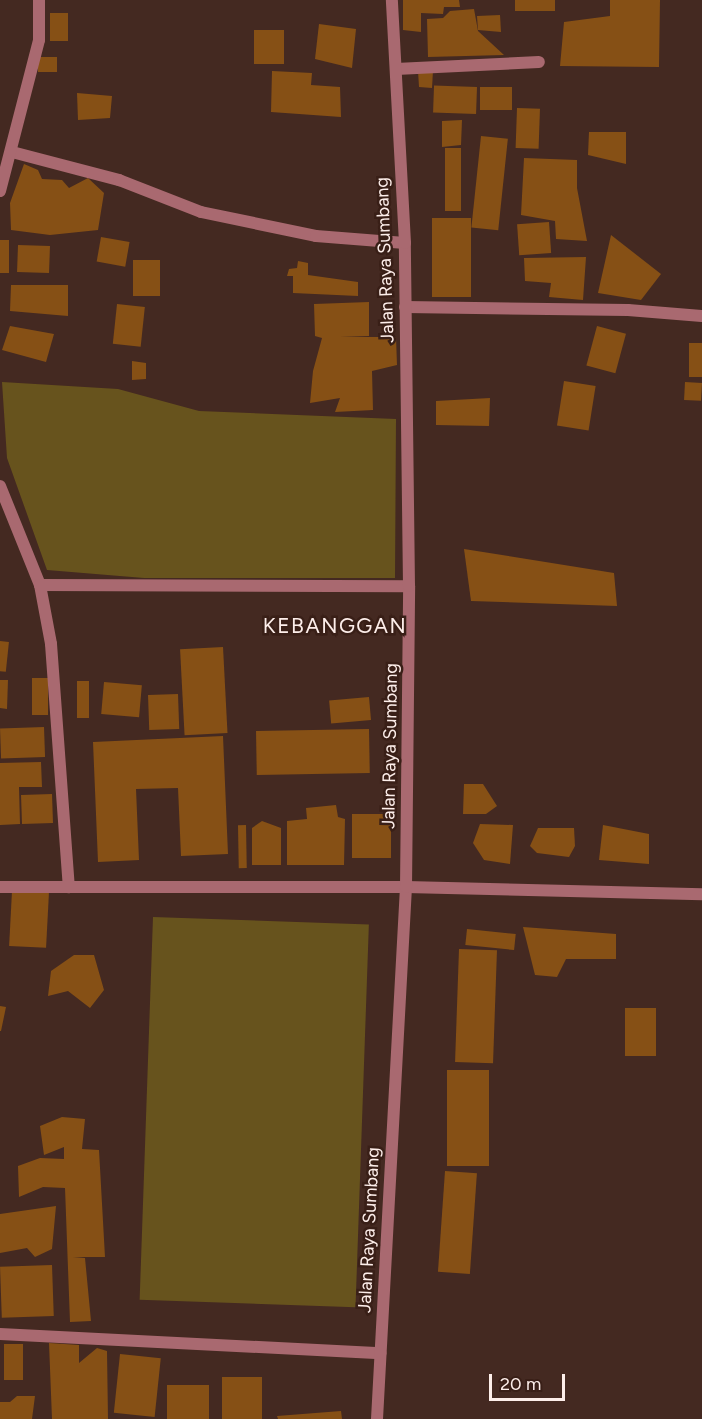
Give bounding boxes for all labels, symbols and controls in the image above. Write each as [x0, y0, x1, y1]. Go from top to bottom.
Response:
street label: Jalan Raya Sumbang [371, 177, 399, 343]
district label: KEBANGGAN [263, 613, 407, 639]
street label: Jalan Raya Sumbang [378, 663, 402, 829]
street label: Jalan Raya Sumbang [354, 1147, 384, 1313]
scale bar [492, 1362, 568, 1400]
text: 20 m [500, 1373, 541, 1395]

